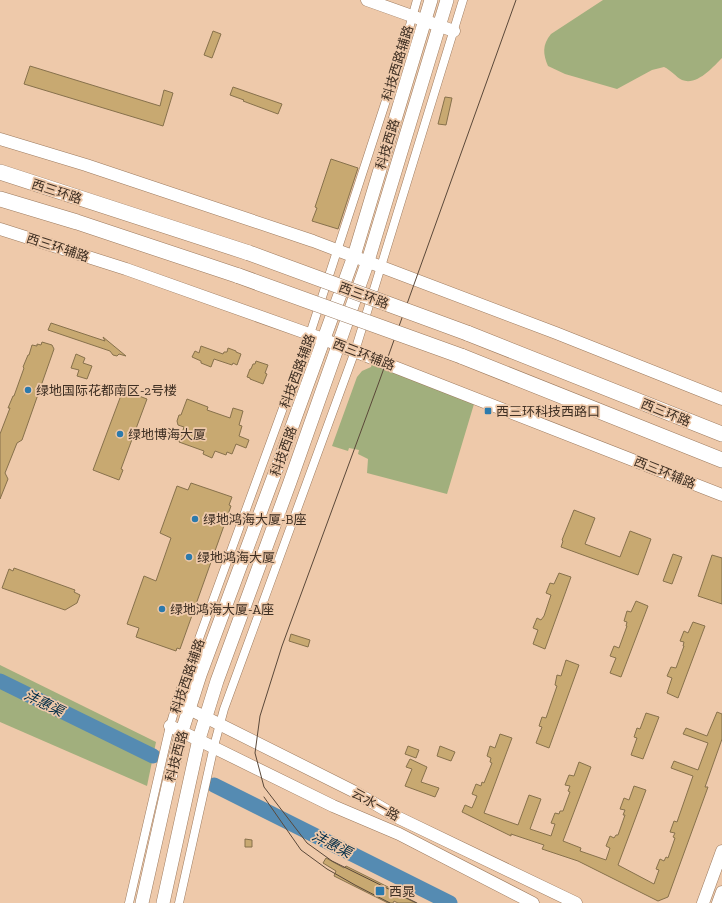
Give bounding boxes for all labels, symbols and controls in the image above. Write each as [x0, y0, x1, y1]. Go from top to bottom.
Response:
street label: 科技西路辅路 [379, 24, 416, 103]
street label: 科技西路 [373, 117, 402, 171]
street label: 西三环路 [30, 176, 84, 207]
street label: 西三环辅路 [25, 230, 91, 265]
street label: 西三环路 [337, 280, 391, 311]
street label: 科技西路辅路 [277, 332, 318, 410]
street label: 西三环辅路 [331, 336, 397, 373]
place label: 绿地国际花都南区-2号楼 [36, 383, 177, 398]
marker: 绿地国际花都南区-2号楼 [23, 385, 33, 395]
street label: 西三环路 [639, 396, 693, 429]
place label: 西三环科技西路口 [496, 404, 600, 419]
marker: 西三环科技西路口 [483, 406, 493, 416]
street label: 科技西路 [268, 424, 299, 478]
place label: 绿地博海大厦 [128, 427, 206, 442]
marker: 绿地博海大厦 [115, 429, 125, 439]
street label: 西三环辅路 [632, 453, 698, 492]
place label: 绿地鸿海大厦-B座 [203, 512, 306, 527]
marker: 绿地鸿海大厦-B座 [190, 514, 200, 524]
place label: 绿地鸿海大厦 [197, 550, 275, 565]
marker: 绿地鸿海大厦 [184, 552, 194, 562]
place label: 绿地鸿海大厦-A座 [170, 602, 274, 617]
marker: 绿地鸿海大厦-A座 [157, 604, 167, 614]
street label: 科技西路辅路 [168, 637, 207, 715]
water label: 沣惠渠 [21, 687, 68, 721]
street label: 科技西路 [163, 729, 190, 783]
street label: 云水一路 [349, 785, 402, 824]
water label: 沣惠渠 [309, 827, 356, 862]
place label: 西晁 [389, 884, 415, 899]
marker: 西晁 [374, 885, 386, 897]

